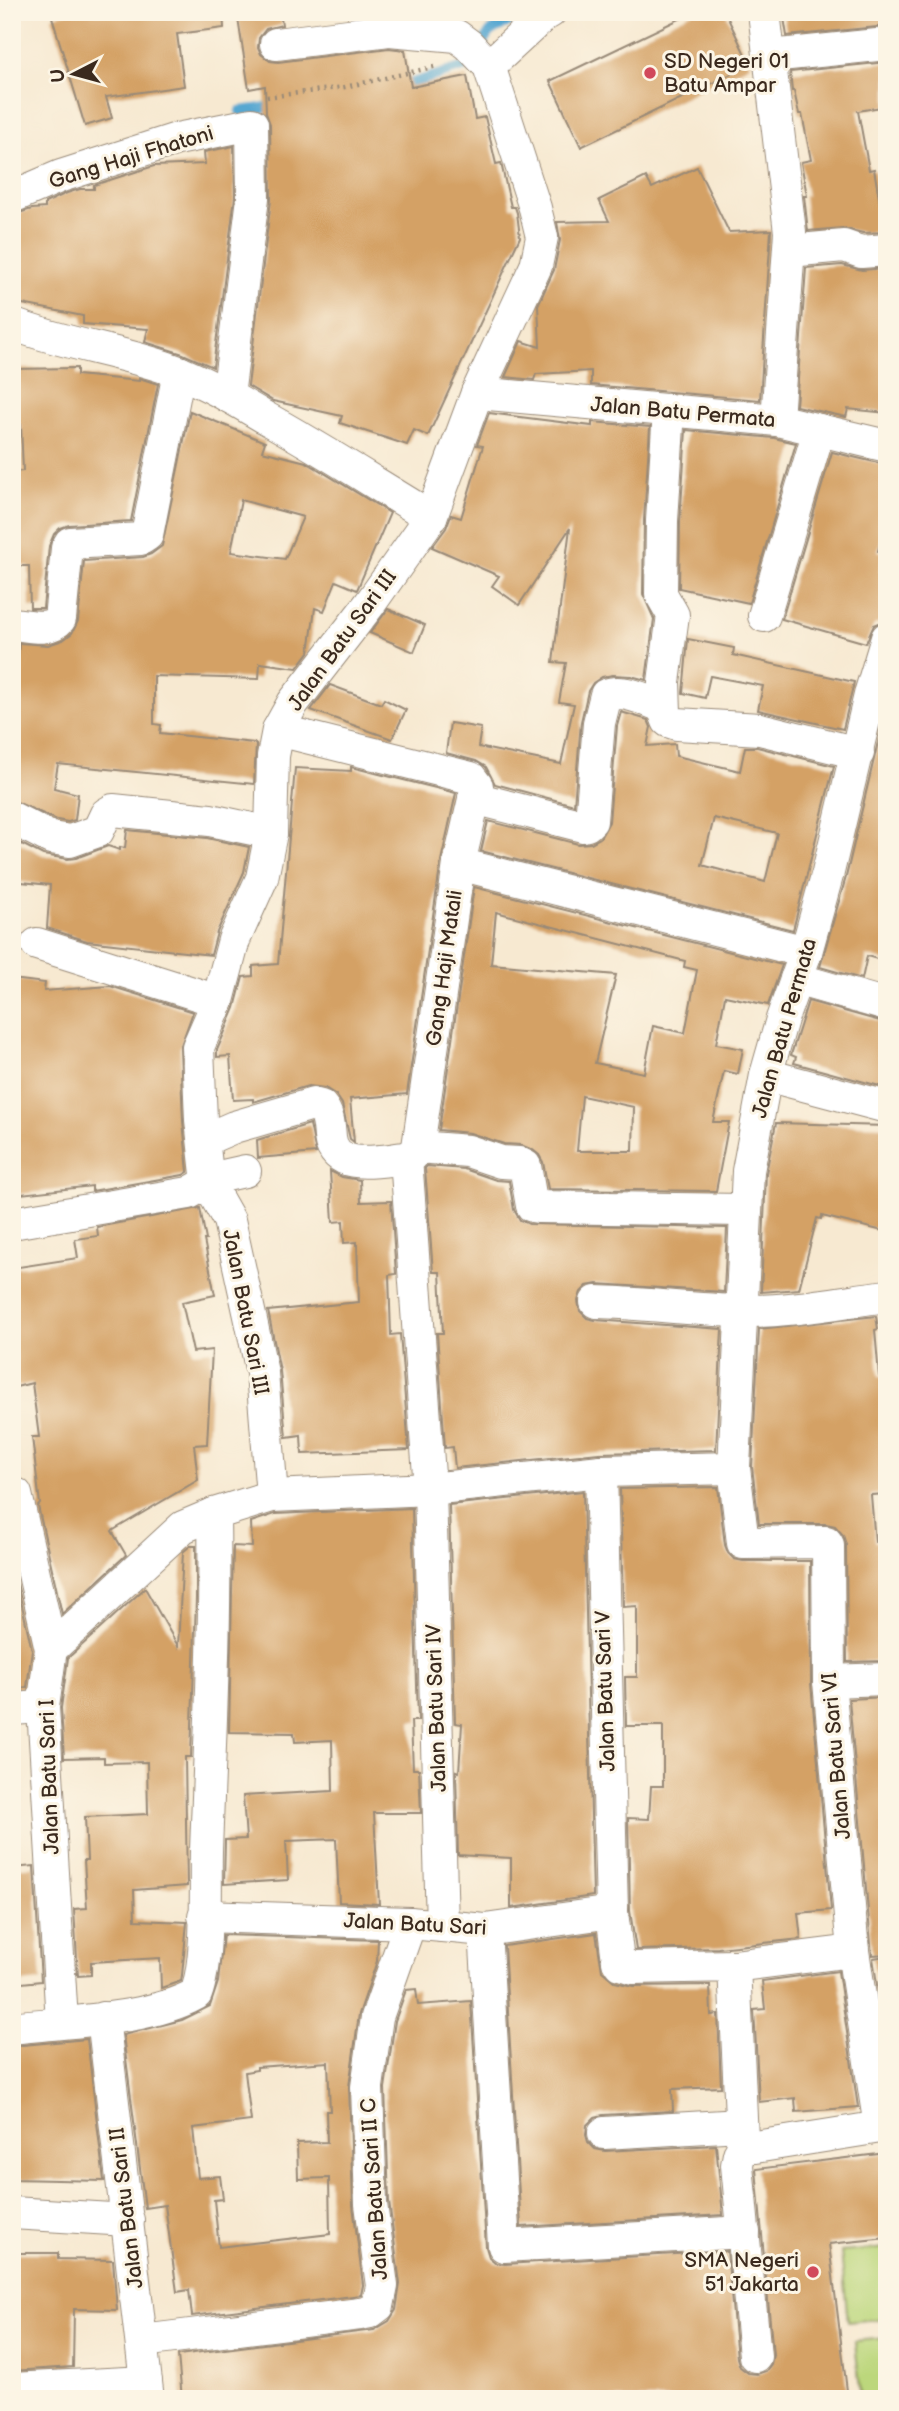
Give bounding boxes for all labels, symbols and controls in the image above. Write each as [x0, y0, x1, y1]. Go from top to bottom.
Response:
north arrow [38, 38, 108, 108]
place label: SD Negeri 01 Batu Ampar [664, 49, 789, 98]
marker: SD Negeri 01 Batu Ampar [642, 65, 658, 81]
text: U [46, 68, 71, 84]
street label: Gang Haji Fhatoni [46, 121, 216, 194]
street label: Jalan Batu Permata [589, 392, 777, 433]
street label: Jalan Batu Sari III [283, 565, 402, 716]
street label: Gang Haji Matali [421, 888, 468, 1048]
street label: Jalan Batu Permata [747, 935, 822, 1121]
street label: Jalan Batu Sari III [217, 1227, 274, 1397]
street label: Jalan Batu Sari V [590, 1610, 621, 1772]
street label: Jalan Batu Sari IV [421, 1623, 452, 1792]
street label: Jalan Batu Sari VI [817, 1671, 856, 1841]
street label: Jalan Batu Sari I [34, 1699, 65, 1855]
street label: Jalan Batu Sari [343, 1908, 487, 1941]
street label: Jalan Batu Sari II C [356, 2097, 393, 2281]
street label: Jalan Batu Sari II [104, 2126, 149, 2290]
place label: SMA Negeri 51 Jakarta [684, 2248, 799, 2297]
marker: SMA Negeri 51 Jakarta [805, 2264, 821, 2280]

